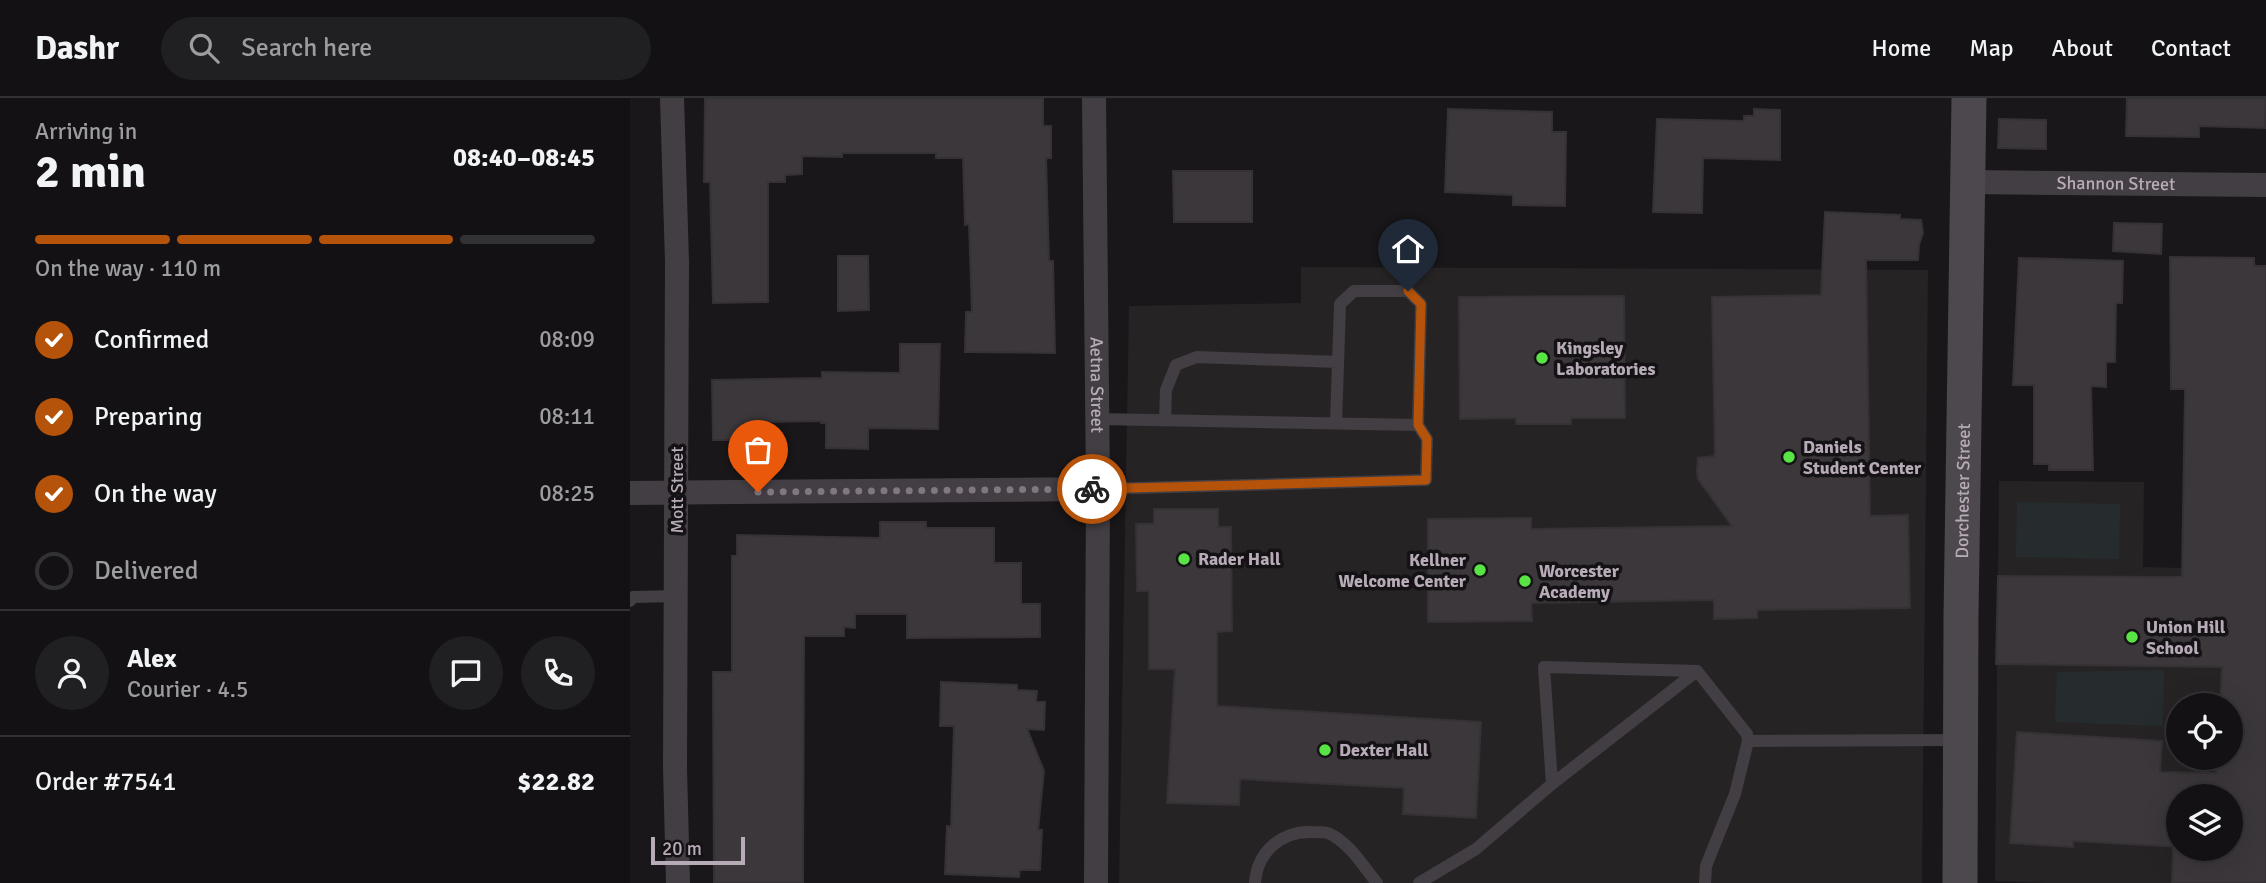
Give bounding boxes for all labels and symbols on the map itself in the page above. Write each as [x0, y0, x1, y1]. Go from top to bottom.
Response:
street label: Shannon Street [2057, 172, 2175, 195]
pin [1378, 219, 1438, 291]
street label: Aetna Street [1085, 337, 1108, 433]
place label: Kingsley Laboratories [1556, 337, 1656, 380]
marker: Kingsley Laboratories [1534, 350, 1550, 366]
pin [728, 420, 788, 492]
street label: Dorchester Street [1951, 423, 1975, 559]
place label: Daniels Student Center [1803, 436, 1922, 479]
street label: Mott Street [666, 446, 688, 534]
marker: Daniels Student Center [1781, 449, 1797, 465]
courier [1057, 454, 1127, 524]
place label: Rader Hall [1198, 548, 1281, 570]
place label: Kellner Welcome Center [1338, 549, 1467, 592]
marker: Rader Hall [1176, 551, 1192, 567]
place label: Worcester Academy [1539, 560, 1620, 603]
marker: Kellner Welcome Center [1472, 562, 1488, 578]
marker: Worcester Academy [1517, 573, 1533, 589]
place label: Union Hill School [2146, 616, 2226, 659]
marker: Union Hill School [2124, 629, 2140, 645]
place label: Dexter Hall [1339, 739, 1429, 761]
marker: Dexter Hall [1317, 742, 1333, 758]
scale bar [651, 834, 746, 866]

